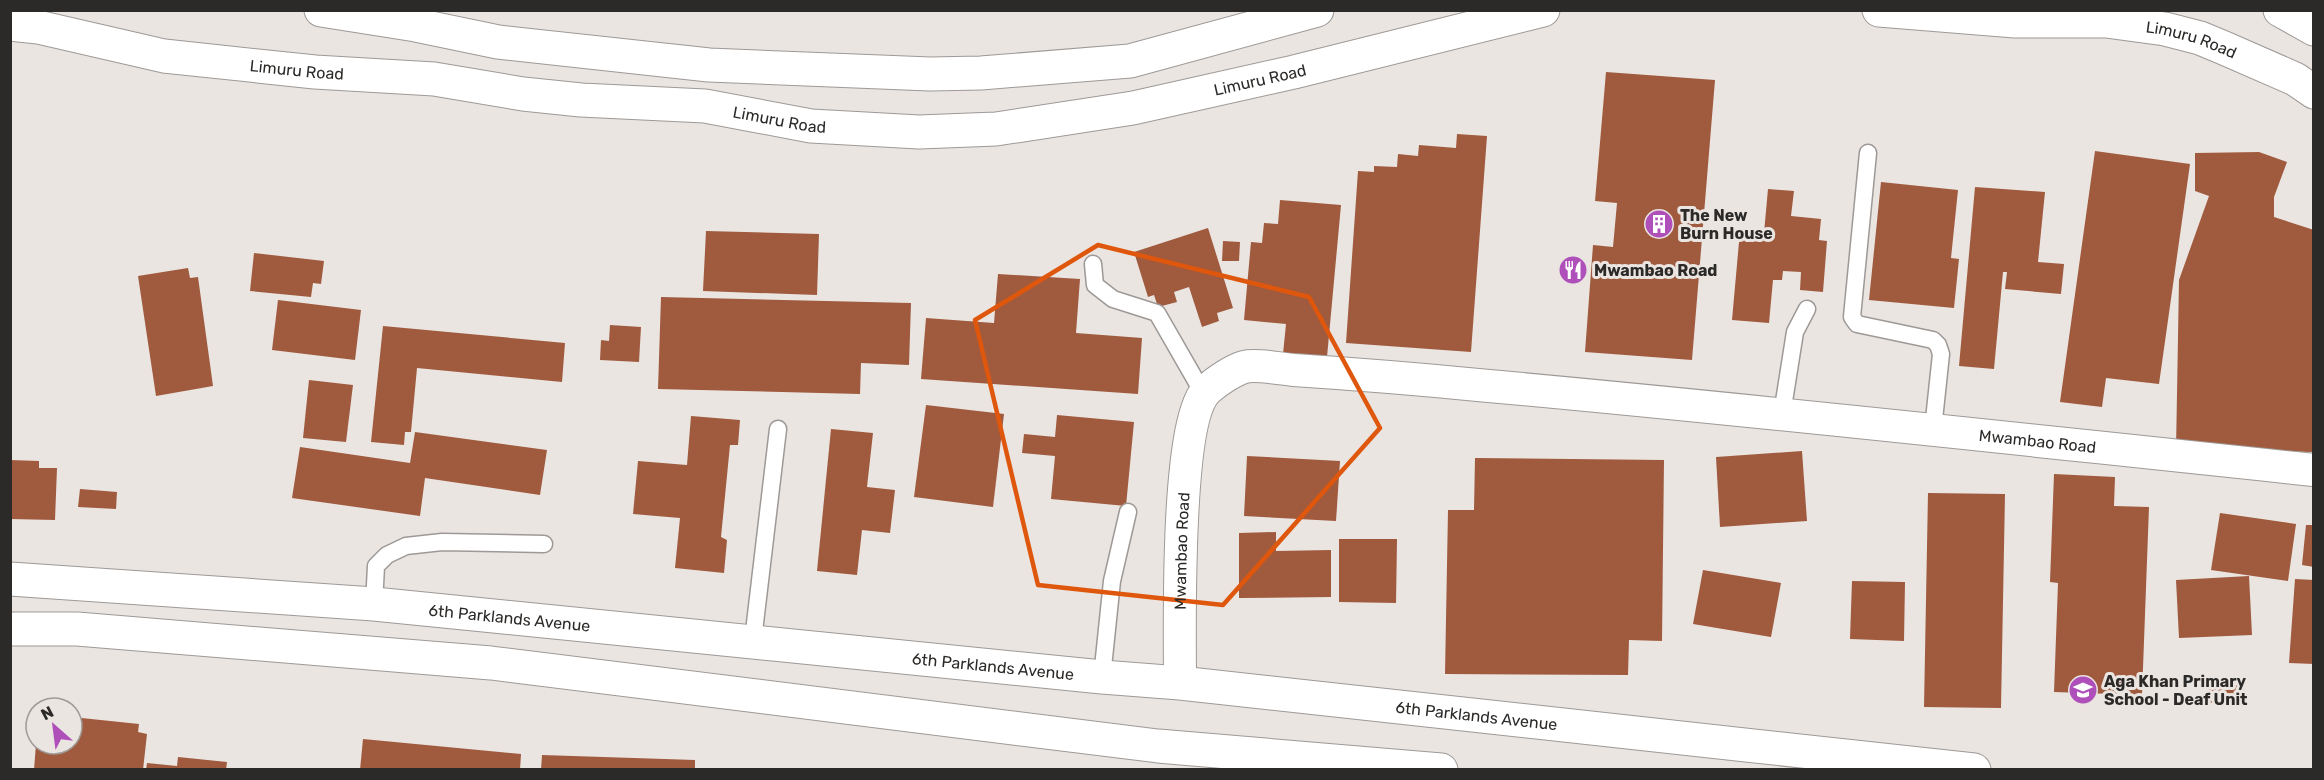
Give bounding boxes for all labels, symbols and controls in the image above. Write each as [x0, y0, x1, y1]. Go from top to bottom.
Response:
street label: Limuru Road [2145, 18, 2240, 62]
street label: Limuru Road [249, 56, 344, 84]
street label: Limuru Road [1212, 60, 1308, 100]
street label: Limuru Road [731, 102, 827, 137]
place label: The New Burn House [1680, 206, 1773, 243]
building icon: The New Burn House [1643, 208, 1675, 240]
restaurant icon: Mwambao Road [1557, 254, 1589, 286]
place label: Mwambao Road [1594, 261, 1717, 280]
street label: Mwambao Road [1978, 426, 2097, 457]
street label: Mwambao Road [1171, 491, 1194, 610]
street label: 6th Parklands Avenue [428, 601, 591, 636]
street label: 6th Parklands Avenue [911, 649, 1075, 684]
place label: Aga Khan Primary School - Deaf Unit [2104, 672, 2248, 709]
school or university icon: Aga Khan Primary School - Deaf Unit [2067, 674, 2099, 706]
north arrow [24, 696, 84, 756]
street label: 6th Parklands Avenue [1395, 698, 1558, 734]
text: N [38, 702, 57, 724]

